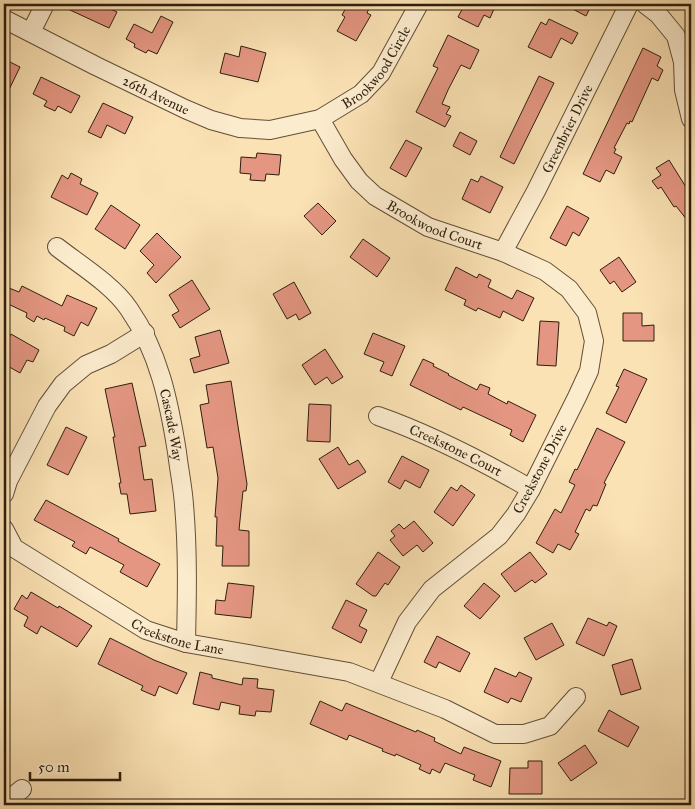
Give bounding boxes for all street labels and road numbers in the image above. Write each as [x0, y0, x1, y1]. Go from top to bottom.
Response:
street label: Brookwood Circle [339, 23, 414, 112]
street label: 26th Avenue [120, 72, 192, 118]
street label: Greenbrier Drive [538, 81, 596, 176]
street label: Brookwood Court [384, 196, 485, 253]
street label: Cascade Way [156, 387, 187, 462]
street label: Creekstone Court [407, 420, 505, 480]
street label: Creekstone Drive [509, 421, 571, 517]
street label: Creekstone Lane [128, 614, 225, 658]

